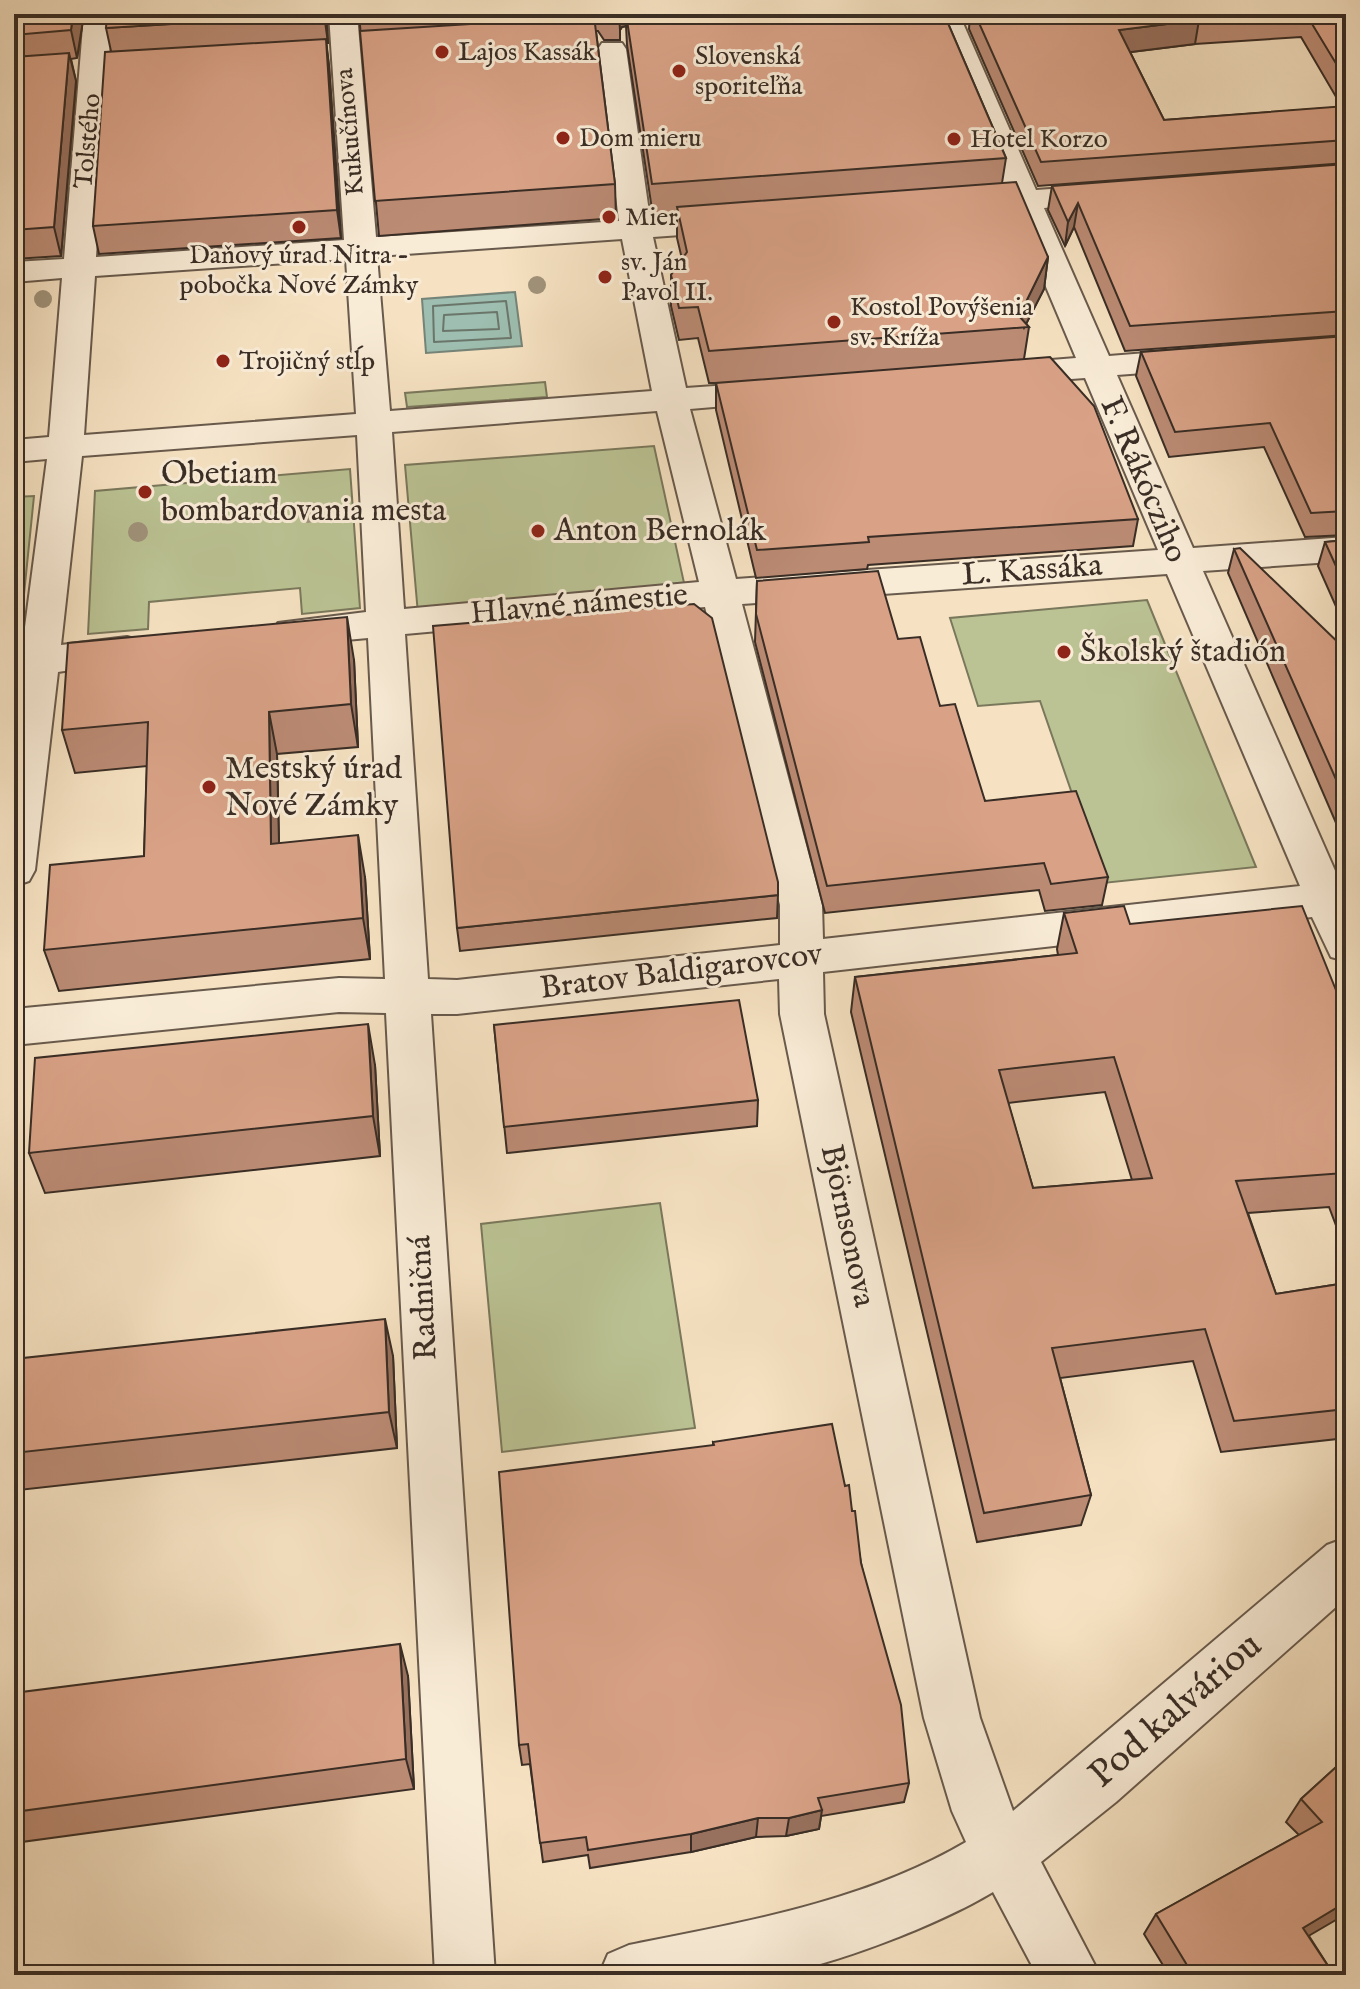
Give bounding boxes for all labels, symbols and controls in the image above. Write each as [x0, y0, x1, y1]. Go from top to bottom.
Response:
place label: Lajos Kassák [458, 36, 597, 69]
place label: Slovenská sporiteľňa [695, 40, 803, 103]
marker: Lajos Kassák [433, 43, 451, 61]
marker: Slovenská sporiteľňa [670, 62, 688, 80]
street label: Kukučínova [328, 66, 372, 197]
street label: Tolstého [67, 92, 109, 190]
place label: Dom mieru [579, 122, 702, 155]
place label: Hotel Korzo [970, 123, 1108, 156]
marker: Dom mieru [554, 129, 572, 147]
marker: Hotel Korzo [945, 130, 963, 148]
place label: Mier [625, 201, 678, 234]
marker: Mier [600, 208, 618, 226]
marker: Daňový úrad Nitra - pobočka Nové Zámky [290, 218, 308, 236]
place label: Daňový úrad Nitra - pobočka Nové Zámky [180, 239, 419, 302]
place label: sv. Ján Pavol II. [621, 246, 713, 309]
marker: sv. Ján Pavol II. [596, 268, 614, 286]
place label: Kostol Povýšenia sv. Kríža [850, 291, 1034, 354]
marker: Kostol Povýšenia sv. Kríža [825, 313, 843, 331]
place label: Trojičný stĺp [239, 345, 375, 378]
marker: Trojičný stĺp [214, 352, 232, 370]
street label: F. Rákócziho [1090, 391, 1196, 569]
place label: Obetiam bombardovania mesta [161, 454, 447, 532]
marker: Obetiam bombardovania mesta [136, 483, 154, 501]
place label: Anton Bernolák [553, 511, 767, 552]
marker: Anton Bernolák [529, 522, 547, 540]
street label: L. Kassáka [960, 546, 1104, 596]
street label: Hlavné námestie [469, 575, 689, 635]
place label: Školský štadión [1080, 632, 1286, 673]
marker: Školský štadión [1055, 643, 1073, 661]
place label: Mestský úrad Nové Zámky [225, 749, 403, 827]
marker: Mestský úrad Nové Zámky [200, 778, 218, 796]
street label: Bratov Baldigarovcov [538, 934, 825, 1010]
street label: Björnsonova [810, 1141, 884, 1311]
street label: Radničná [400, 1234, 448, 1362]
street label: Pod kalváriou [1079, 1623, 1273, 1799]

